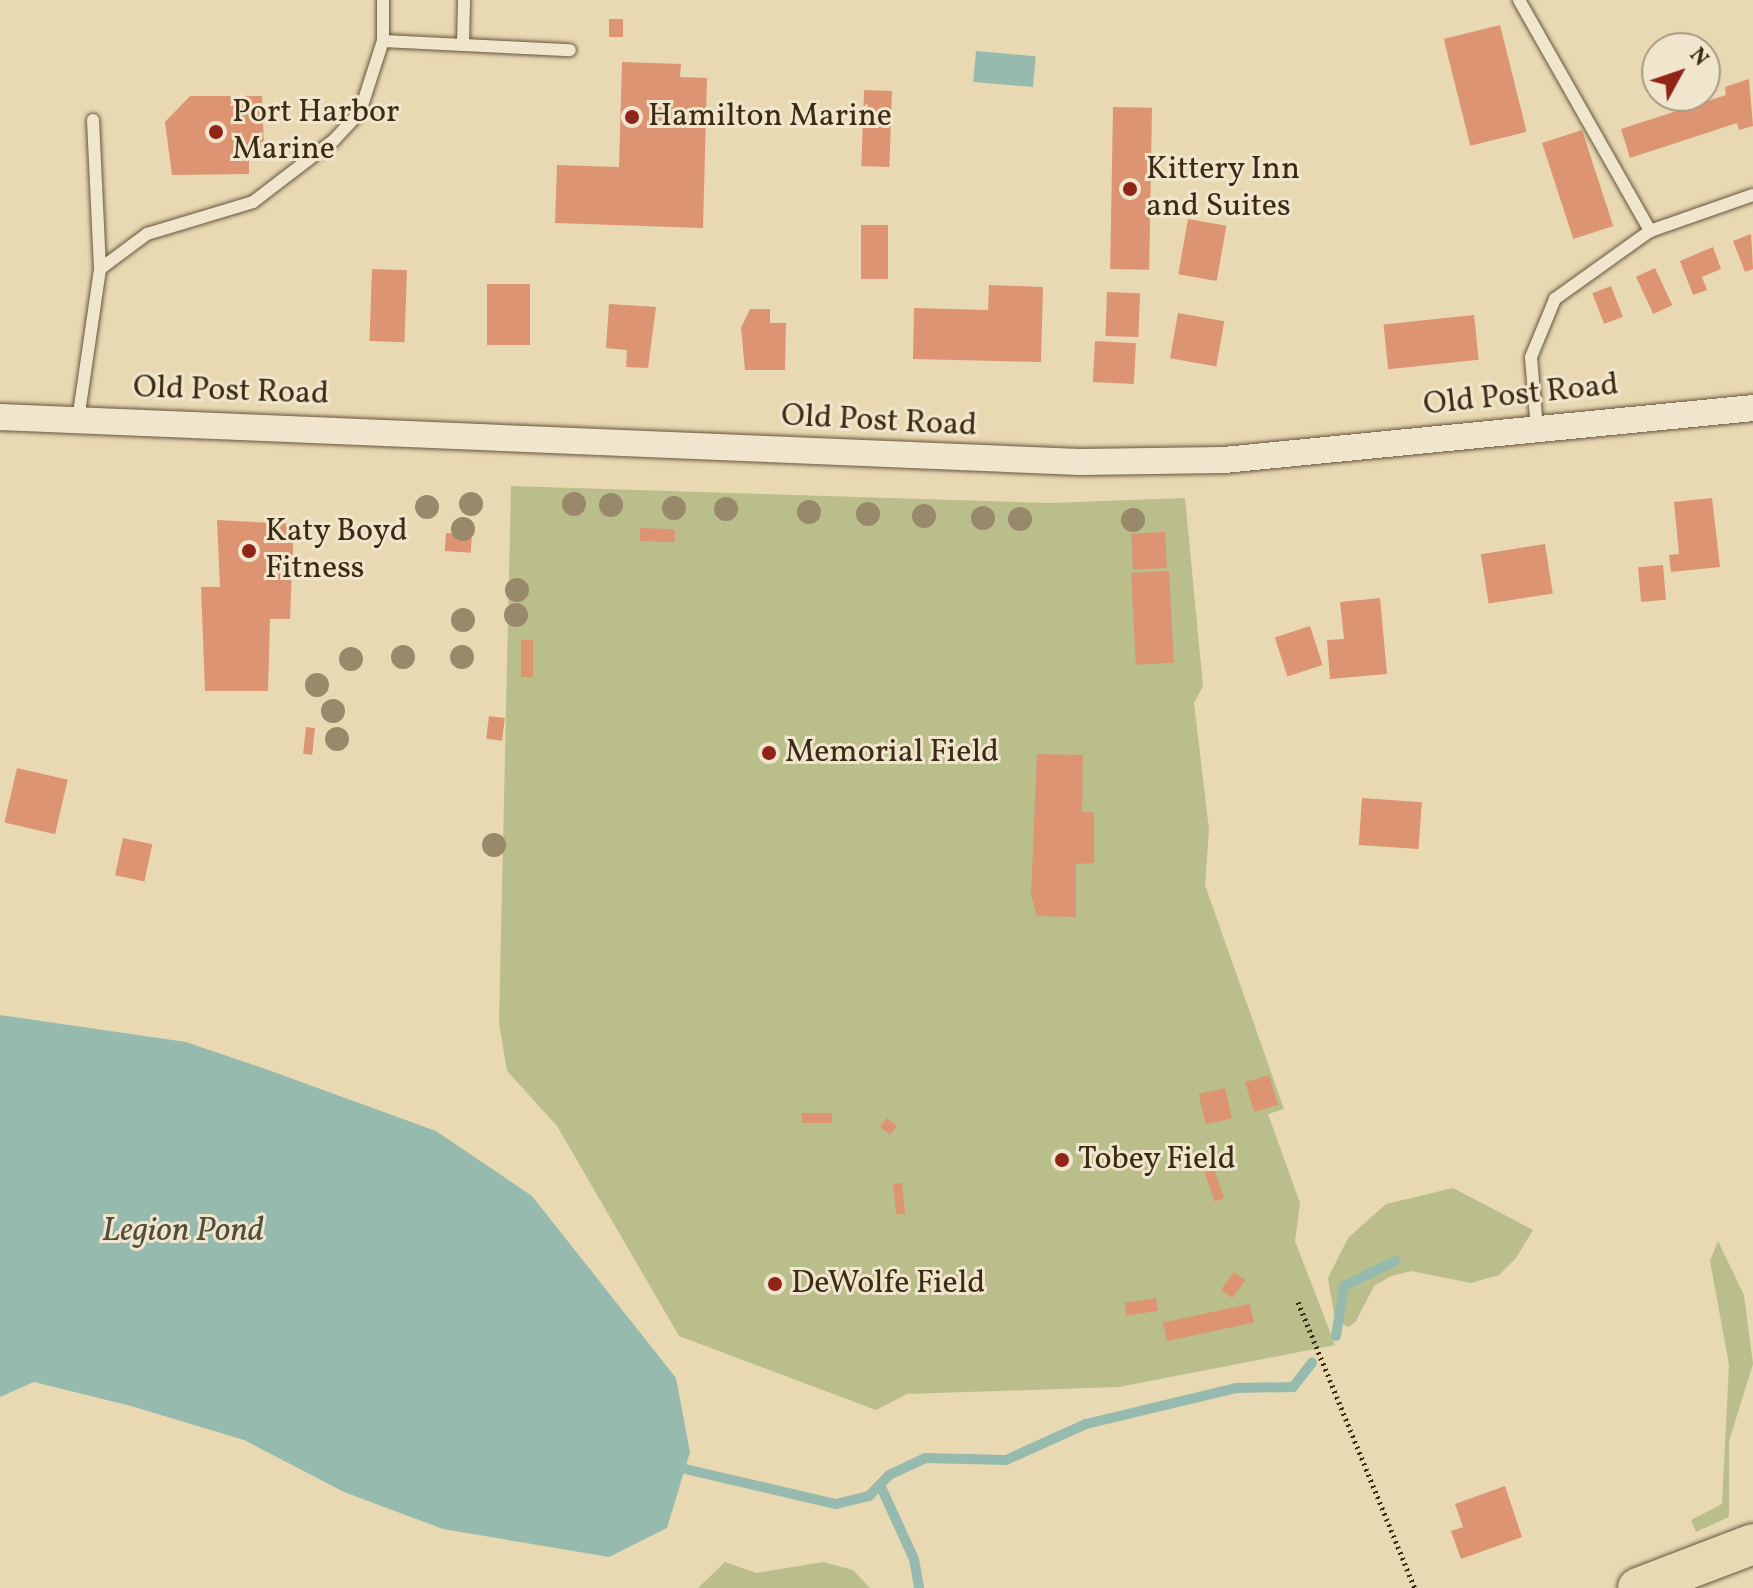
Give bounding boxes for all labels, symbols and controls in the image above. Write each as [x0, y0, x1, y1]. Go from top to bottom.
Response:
north arrow [1641, 32, 1721, 112]
text: N [1681, 41, 1715, 74]
place label: Port Harbor Marine [232, 95, 399, 170]
place label: Hamilton Marine [648, 98, 892, 136]
marker: Hamilton Marine [623, 108, 641, 126]
marker: Port Harbor Marine [207, 123, 225, 141]
place label: Kittery Inn and Suites [1146, 152, 1301, 227]
marker: Kittery Inn and Suites [1121, 180, 1139, 198]
street label: Old Post Road [1422, 367, 1620, 425]
street label: Old Post Road [132, 369, 330, 415]
street label: Old Post Road [780, 398, 978, 446]
place label: Katy Boyd Fitness [265, 514, 409, 589]
marker: Katy Boyd Fitness [240, 542, 258, 560]
place label: Memorial Field [785, 734, 999, 772]
marker: Memorial Field [760, 744, 778, 762]
place label: Tobey Field [1078, 1141, 1237, 1179]
marker: Tobey Field [1053, 1151, 1071, 1169]
water label: Legion Pond [102, 1212, 264, 1252]
place label: DeWolfe Field [791, 1265, 985, 1303]
marker: DeWolfe Field [766, 1275, 784, 1293]

